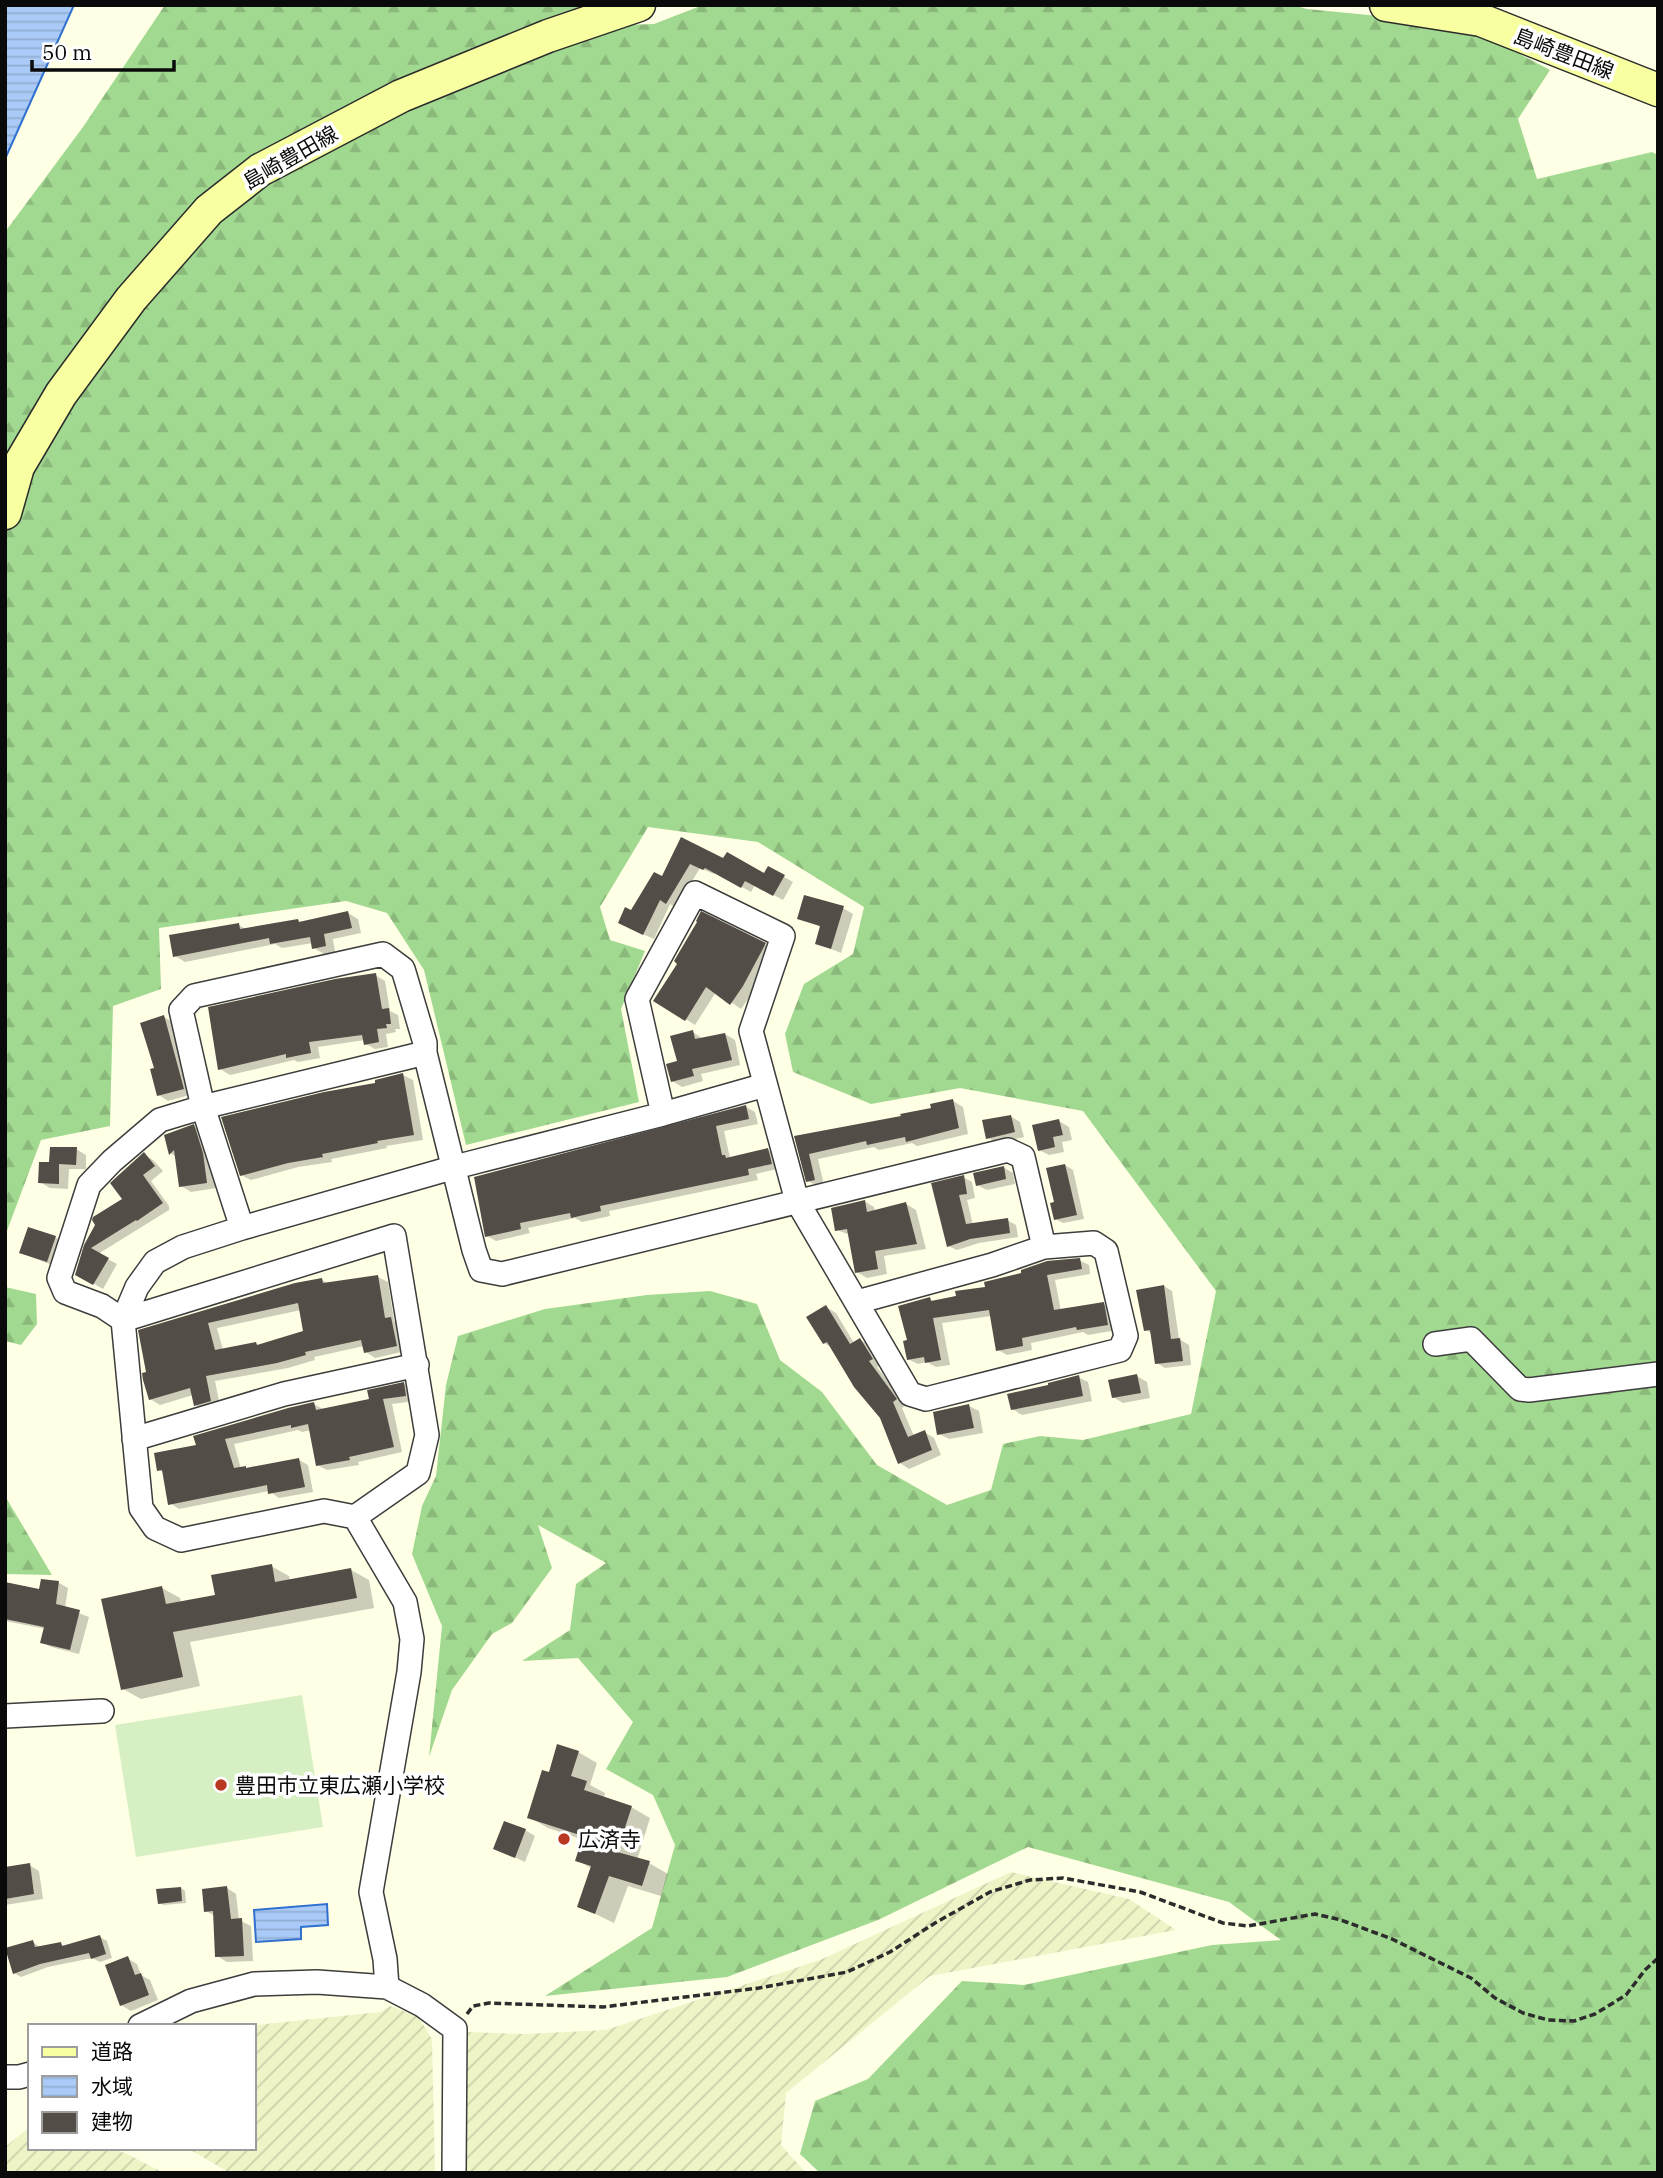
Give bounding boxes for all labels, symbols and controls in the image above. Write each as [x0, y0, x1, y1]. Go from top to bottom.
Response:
street label: 島崎豊田線 [1510, 21, 1618, 85]
scale bar [32, 28, 173, 72]
text: 50 m [42, 38, 92, 66]
street label: 島崎豊田線 [238, 119, 342, 195]
place label: 豊田市立東広瀬小学校 [235, 1771, 445, 1799]
marker: 豊田市立東広瀬小学校 [213, 1777, 229, 1793]
place label: 広済寺 [578, 1825, 641, 1853]
marker: 広済寺 [556, 1831, 572, 1847]
legend [28, 2024, 256, 2150]
text: 道路 [91, 2037, 133, 2065]
text: 水域 [91, 2072, 133, 2100]
text: 建物 [91, 2107, 133, 2135]

